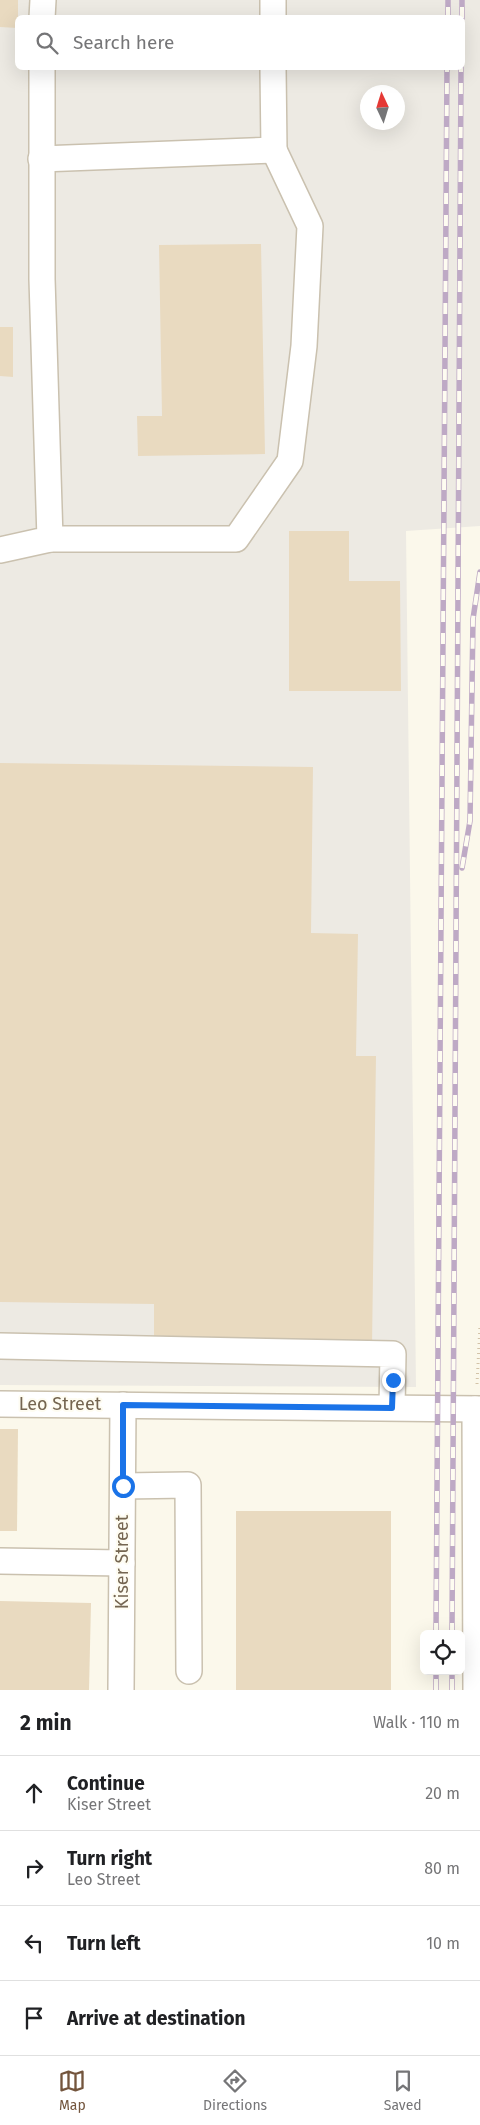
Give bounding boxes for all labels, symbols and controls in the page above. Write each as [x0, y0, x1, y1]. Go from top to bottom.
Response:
search box [15, 15, 465, 70]
icon: search [33, 29, 61, 57]
text: Search here [73, 31, 174, 54]
north arrow [360, 85, 405, 130]
route end [382, 1369, 405, 1392]
street label: Leo Street [19, 1393, 102, 1415]
route start [112, 1475, 135, 1498]
street label: Kiser Street [111, 1514, 133, 1609]
map controls [420, 1630, 465, 1675]
button: locate [420, 1630, 465, 1675]
text: 2 min [20, 1710, 72, 1736]
text: Walk · 110 m [373, 1713, 460, 1732]
text: Continue [67, 1772, 145, 1795]
icon: ahead [20, 1779, 48, 1807]
text: 20 m [425, 1784, 460, 1803]
text: Kiser Street [67, 1795, 151, 1814]
text: Turn right [67, 1847, 152, 1870]
icon: right [20, 1854, 48, 1882]
text: 80 m [424, 1859, 460, 1878]
text: Leo Street [67, 1870, 140, 1889]
icon: left [20, 1929, 48, 1957]
text: Turn left [67, 1932, 141, 1955]
text: 10 m [426, 1934, 460, 1953]
icon: arrive [20, 2004, 48, 2032]
text: Arrive at destination [67, 2007, 246, 2030]
tab: Map [58, 2067, 86, 2114]
tab: Directions [203, 2067, 267, 2114]
tab: Saved [384, 2067, 422, 2114]

